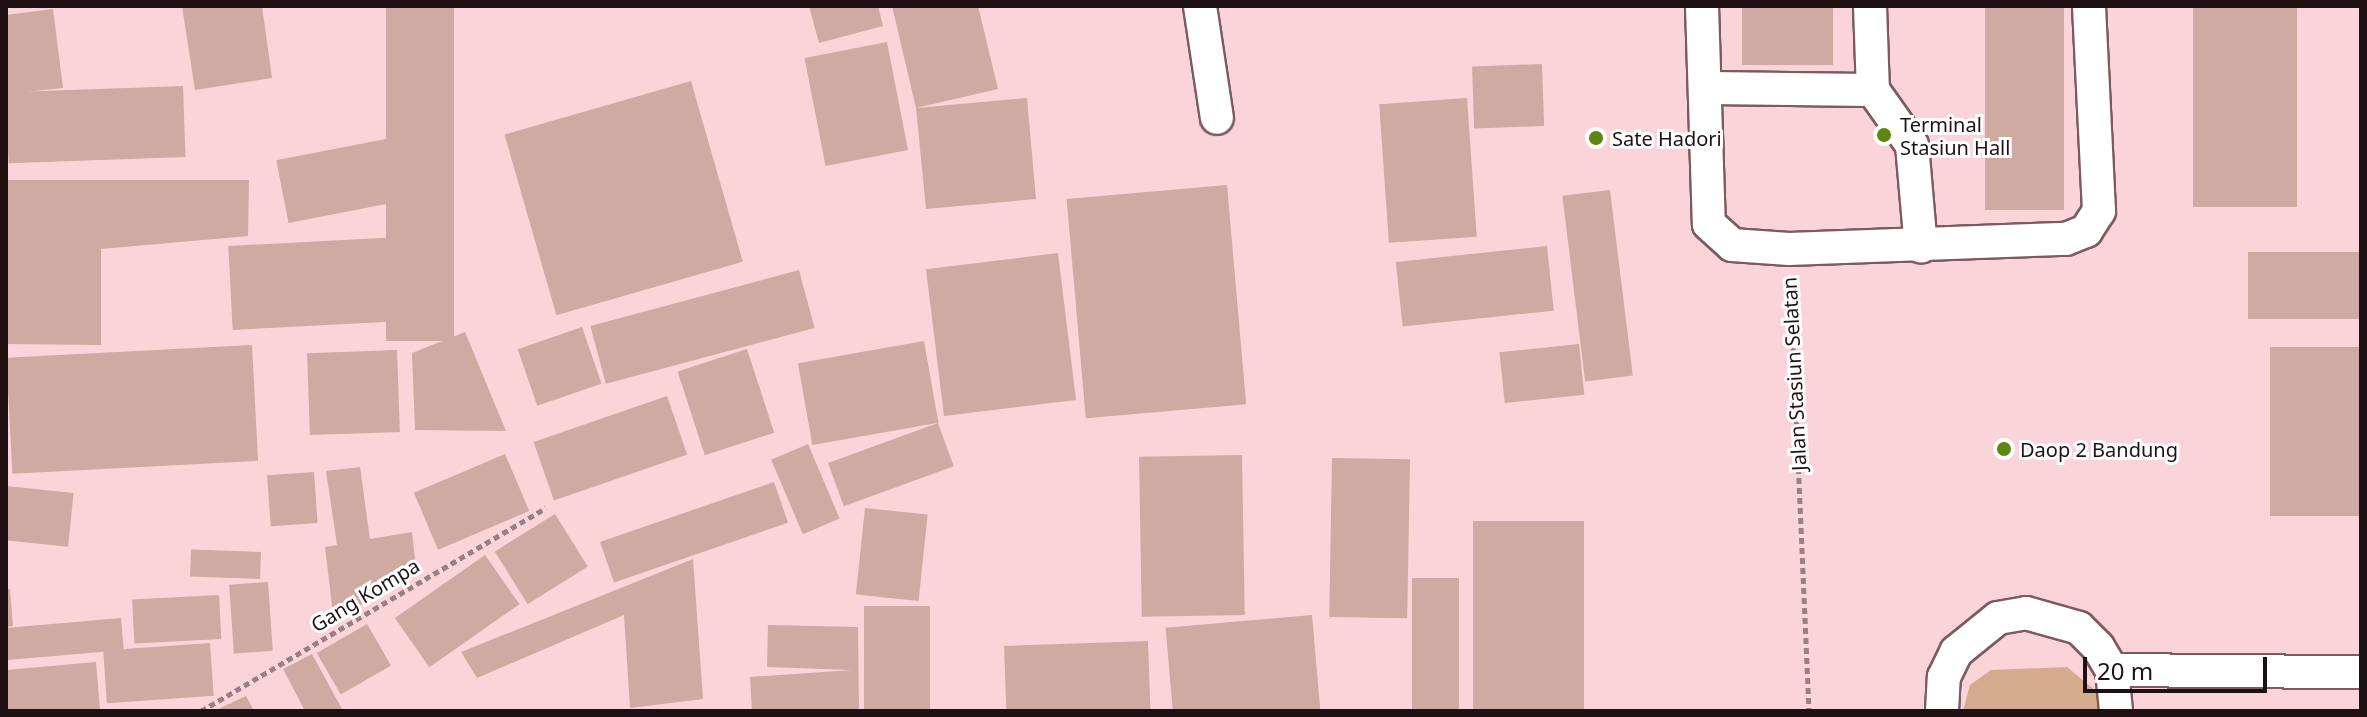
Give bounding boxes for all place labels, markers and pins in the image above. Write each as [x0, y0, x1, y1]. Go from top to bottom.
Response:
place label: Terminal Stasiun Hall [1900, 112, 2010, 159]
place label: Sate Hadori [1612, 126, 1722, 150]
marker: Terminal Stasiun Hall [1875, 126, 1893, 144]
marker: Sate Hadori [1587, 129, 1605, 147]
place label: Daop 2 Bandung [2020, 437, 2178, 461]
marker: Daop 2 Bandung [1995, 440, 2013, 458]

